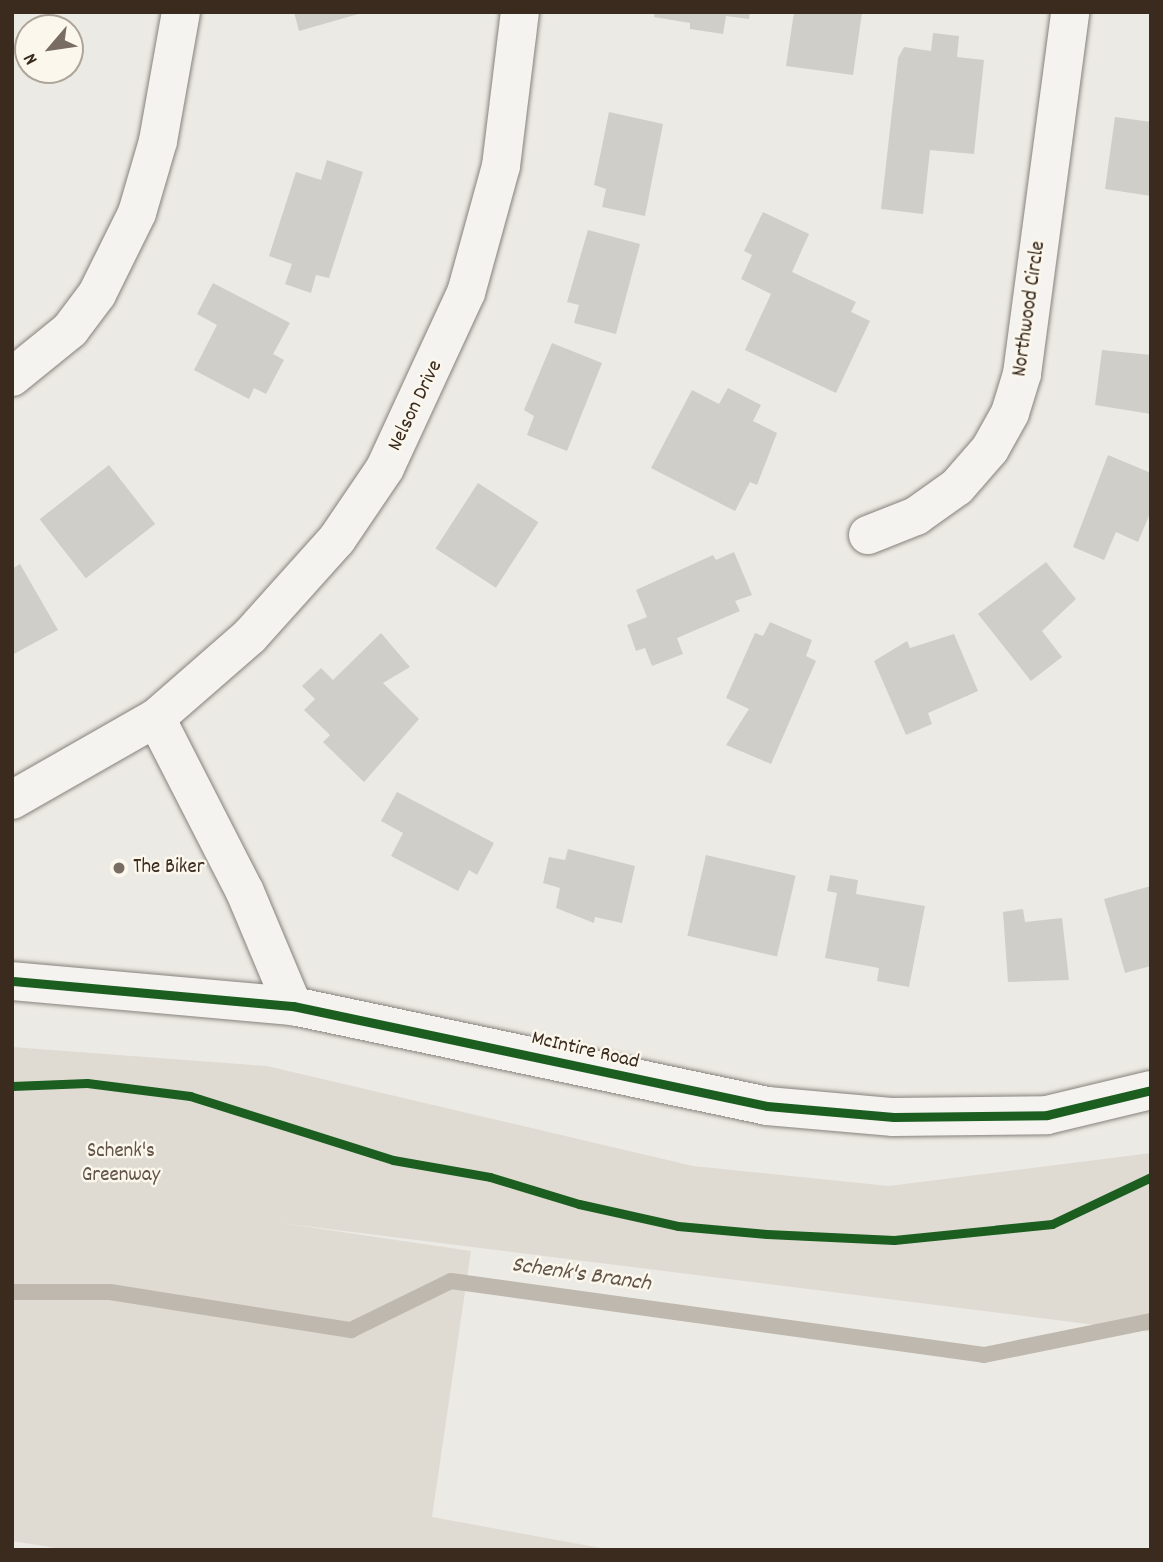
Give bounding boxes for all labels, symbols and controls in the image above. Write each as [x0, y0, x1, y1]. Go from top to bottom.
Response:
north arrow [14, 14, 84, 84]
text: N [18, 48, 46, 69]
street label: Northwood Circle [1008, 240, 1052, 378]
street label: Nelson Drive [383, 357, 449, 455]
place label: The Biker [133, 855, 205, 881]
marker: The Biker [111, 860, 127, 876]
street label: McIntire Road [529, 1026, 641, 1076]
park label: Schenk's Greenway [82, 1139, 160, 1189]
water label: Schenk's Branch [510, 1253, 652, 1299]

